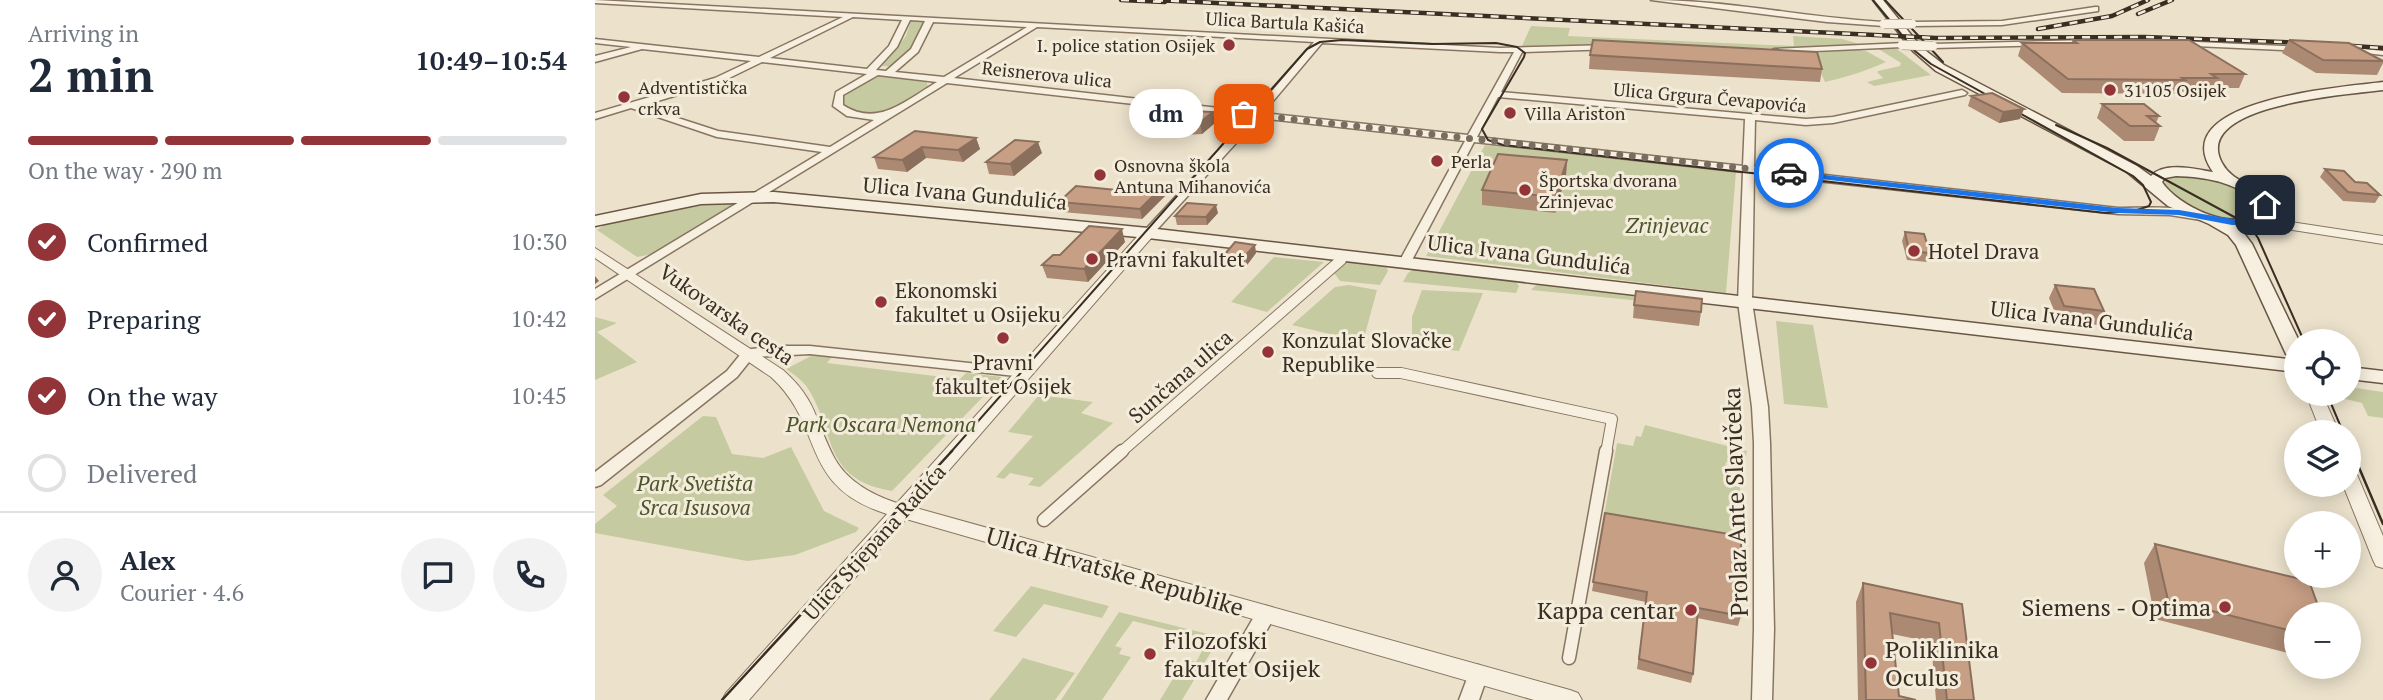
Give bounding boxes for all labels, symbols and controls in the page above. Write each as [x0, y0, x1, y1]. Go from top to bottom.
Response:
street label: Ulica Bartula Kašića [1205, 6, 1365, 38]
text: Arriving in [28, 18, 139, 49]
place label: I. police station Osijek [1037, 33, 1216, 57]
marker: I. police station Osijek [1221, 37, 1237, 53]
text: 10:49–10:54 [415, 43, 567, 77]
text: 2 min [28, 44, 154, 105]
street label: Reisnerova ulica [981, 55, 1113, 93]
place label: Adventistička crkva [638, 75, 748, 120]
street label: Ulica Grgura Čevapovića [1612, 77, 1808, 117]
place label: 31105 Osijek [2124, 78, 2227, 102]
marker: 31105 Osijek [2102, 82, 2118, 98]
pin [1214, 84, 1274, 144]
marker: Adventistička crkva [616, 89, 632, 105]
callout: dm [1129, 90, 1202, 138]
icon: bag [1225, 95, 1263, 133]
text: dm [1148, 98, 1184, 129]
place label: Villa Ariston [1524, 101, 1626, 125]
marker: Villa Ariston [1502, 105, 1518, 121]
courier [1754, 138, 1824, 208]
place label: Perla [1451, 149, 1492, 173]
place label: Osnovna škola Antuna Mihanovića [1114, 153, 1271, 198]
marker: Perla [1429, 153, 1445, 169]
icon: car [1770, 154, 1808, 192]
text: On the way · 290 m [28, 155, 222, 186]
marker: Osnovna škola Antuna Mihanovića [1092, 167, 1108, 183]
place label: Športska dvorana Zrinjevac [1539, 168, 1677, 213]
street label: Ulica Ivana Gundulića [862, 170, 1069, 216]
pin [2235, 175, 2295, 235]
marker: Športska dvorana Zrinjevac [1517, 182, 1533, 198]
icon: home [2246, 186, 2284, 224]
park label: Zrinjevac [1626, 211, 1709, 239]
icon: check [28, 223, 66, 261]
text: Confirmed [87, 225, 208, 259]
text: 10:30 [510, 226, 567, 257]
street label: Ulica Ivana Gundulića [1426, 228, 1633, 280]
place label: Hotel Drava [1928, 237, 2040, 265]
marker: Hotel Drava [1906, 243, 1922, 259]
place label: Pravni fakultet [1106, 245, 1245, 273]
marker: Pravni fakultet [1084, 251, 1100, 267]
street label: Vukovarska cesta [654, 257, 800, 371]
place label: Ekonomski fakultet u Osijeku [895, 276, 1061, 328]
marker: Ekonomski fakultet u Osijeku [873, 294, 889, 310]
street label: Ulica Ivana Gundulića [1989, 294, 2196, 346]
icon: check [28, 300, 66, 338]
text: Preparing [87, 302, 200, 336]
text: 10:42 [510, 303, 567, 334]
street label: Sunčana ulica [1122, 323, 1238, 429]
place label: Konzulat Slovačke Republike [1282, 326, 1452, 378]
map controls [2284, 329, 2361, 679]
button: locate [2284, 329, 2361, 406]
marker: Pravni fakultet Osijek [995, 330, 1011, 346]
marker: Konzulat Slovačke Republike [1260, 344, 1276, 360]
place label: Pravni fakultet Osijek [935, 348, 1071, 400]
icon: check [28, 377, 66, 415]
text: On the way [87, 379, 218, 413]
text: 10:45 [510, 380, 567, 411]
street label: Prolaz Ante Slavičeka [1715, 387, 1755, 617]
park label: Park Oscara Nemona [785, 410, 976, 438]
button: layers [2284, 420, 2361, 497]
text: Delivered [87, 456, 197, 490]
street label: Ulica Stjepana Radića [796, 458, 952, 626]
park label: Park Svetišta Srca Isusova [636, 469, 753, 521]
button: + [2284, 511, 2361, 588]
street label: Ulica Hrvatske Republike [983, 519, 1247, 623]
button: person [28, 538, 102, 612]
button: chat [401, 538, 475, 612]
button: phone [493, 538, 567, 612]
text: Alex [120, 543, 176, 577]
text: Courier · 4.6 [120, 577, 244, 608]
place label: Siemens - Optima [2021, 591, 2211, 623]
place label: Kappa centar [1537, 594, 1678, 626]
marker: Siemens - Optima [2217, 599, 2233, 615]
marker: Kappa centar [1683, 602, 1699, 618]
button: − [2284, 602, 2361, 679]
place label: Filozofski fakultet Osijek [1164, 624, 1321, 684]
place label: Poliklinika Oculus [1885, 633, 1999, 693]
marker: Filozofski fakultet Osijek [1142, 646, 1158, 662]
marker: Poliklinika Oculus [1863, 655, 1879, 671]

